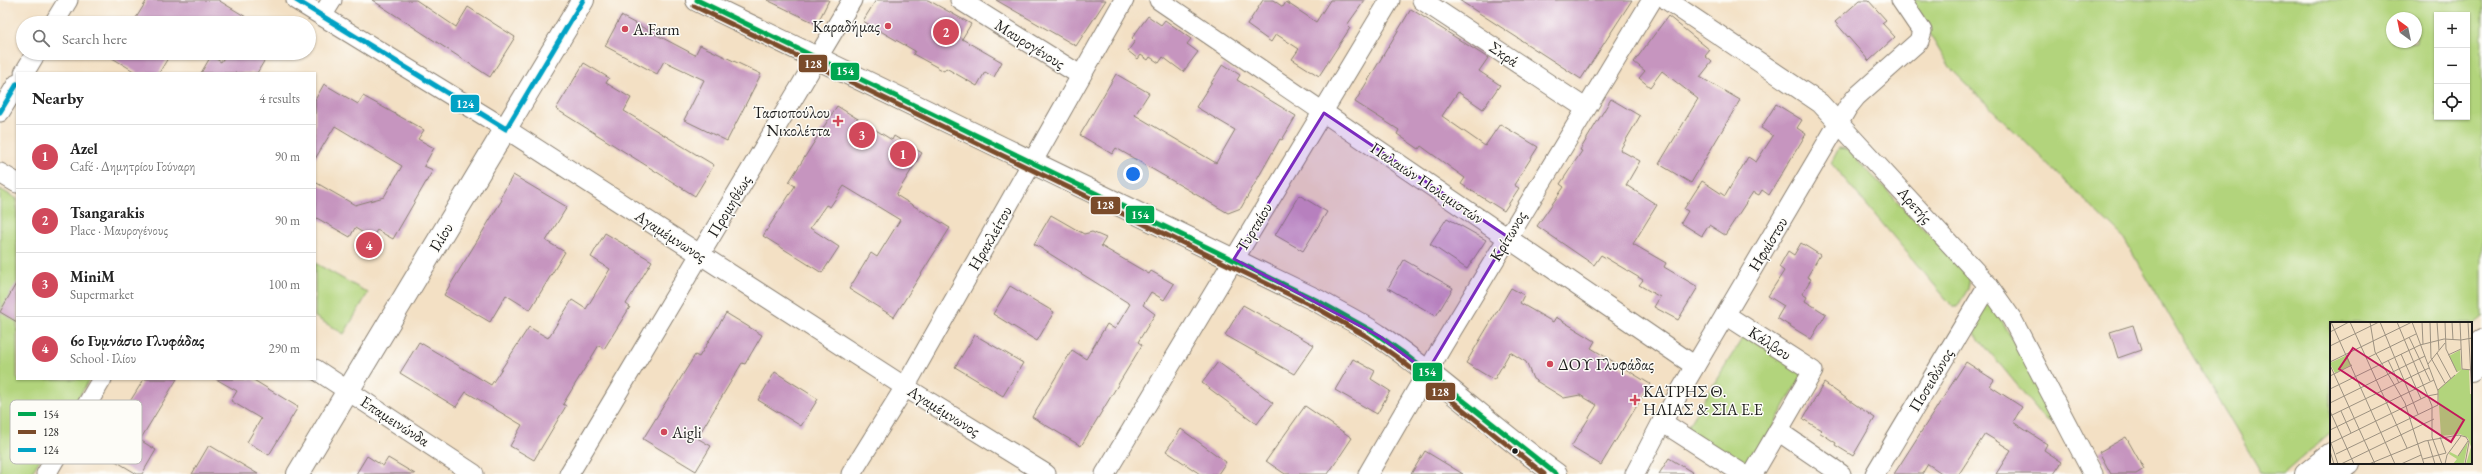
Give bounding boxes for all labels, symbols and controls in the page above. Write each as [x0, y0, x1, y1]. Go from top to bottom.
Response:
north arrow [2386, 12, 2422, 48]
map controls [2434, 12, 2470, 120]
button: + [2434, 12, 2470, 48]
street label: Μαυρογένους [991, 14, 1070, 74]
search box [16, 16, 316, 60]
place label: Καραδήμας [812, 16, 880, 37]
pin: 2 [933, 17, 959, 47]
place label: A.Farm [632, 19, 680, 40]
marker: Καραδήμας [883, 21, 893, 31]
marker: A.Farm [620, 24, 630, 34]
icon: search [30, 27, 52, 49]
text: Search here [62, 29, 127, 48]
street label: Σκρά [1485, 37, 1523, 72]
button: − [2434, 48, 2470, 84]
line badge: 128 [798, 54, 828, 73]
text: 128 [804, 57, 822, 71]
line badge: 154 [830, 62, 860, 81]
text: 154 [836, 64, 854, 78]
button: locate [2434, 84, 2470, 120]
text: Nearby [32, 87, 84, 109]
text: 4 results [259, 90, 300, 107]
line badge: 124 [450, 94, 480, 113]
text: 124 [456, 97, 474, 111]
place label: Τασιοπούλου Νικολέττα [753, 102, 831, 141]
marker: Τασιοπούλου Νικολέττα [833, 116, 843, 126]
pin: 3 [849, 120, 875, 150]
street label: Παλαιών Πολεμιστών [1366, 137, 1488, 229]
text: Azel [70, 139, 98, 158]
pin: 1 [890, 139, 916, 169]
text: 1 [42, 148, 48, 165]
text: 90 m [275, 148, 300, 165]
text: Café · Δημητρίου Γούναρη [70, 158, 195, 175]
your location [1123, 164, 1143, 184]
street label: Προμηθέως [702, 171, 756, 241]
street label: Αρετής [1892, 181, 1937, 228]
line badge: 128 [1090, 196, 1121, 215]
text: 128 [1096, 198, 1114, 212]
street label: Τυρταίου [1231, 198, 1277, 256]
street label: Ηρακλείτου [963, 202, 1017, 274]
text: Tsangarakis [70, 203, 145, 222]
street label: Αγαμέμνωνος [630, 204, 711, 267]
line badge: 154 [1125, 205, 1155, 224]
street label: Κρίτωνος [1485, 206, 1532, 265]
text: 154 [1131, 208, 1149, 222]
text: 2 [42, 212, 48, 229]
text: 90 m [275, 212, 300, 229]
street label: Ηφαίστου [1744, 213, 1793, 275]
street label: Ιλίου [424, 219, 458, 255]
text: Place · Μαυρογένους [70, 222, 168, 239]
pin: 4 [356, 230, 382, 260]
text: MiniM [70, 267, 115, 286]
text: 3 [42, 276, 48, 293]
text: 100 m [269, 276, 300, 293]
text: Supermarket [70, 286, 134, 303]
street label: Κάλβου [1745, 321, 1796, 365]
inset map [2330, 322, 2472, 464]
text: 6ο Γυμνάσιο Γλυφάδας [70, 331, 204, 350]
text: 4 [42, 340, 48, 357]
text: 290 m [269, 340, 300, 357]
street label: Ποσειδώνος [1904, 344, 1958, 416]
text: School · Ιλίου [70, 350, 136, 367]
place label: ΔΟΥ Γλυφάδας [1558, 354, 1655, 375]
marker: ΔΟΥ Γλυφάδας [1545, 359, 1555, 369]
line badge: 154 [1412, 362, 1443, 382]
text: 154 [1418, 365, 1436, 379]
street label: Αγαμέμνωνος [903, 380, 985, 442]
place label: ΚΑΤΡΗΣ Θ. ΗΛΙΑΣ & ΣΙΑ Ε.Ε [1643, 381, 1763, 420]
line badge: 128 [1425, 382, 1456, 401]
text: 128 [1431, 385, 1449, 399]
street label: Επαμεινώνδα [356, 391, 434, 452]
marker: ΚΑΤΡΗΣ Θ. ΗΛΙΑΣ & ΣΙΑ Ε.Ε [1630, 395, 1640, 405]
legend [10, 400, 142, 464]
text: 154 [43, 407, 60, 421]
place label: Aigli [671, 422, 702, 443]
text: 128 [43, 425, 59, 439]
marker: Aigli [659, 427, 669, 437]
text: 124 [43, 443, 60, 457]
unlabelled marker [1510, 446, 1520, 456]

